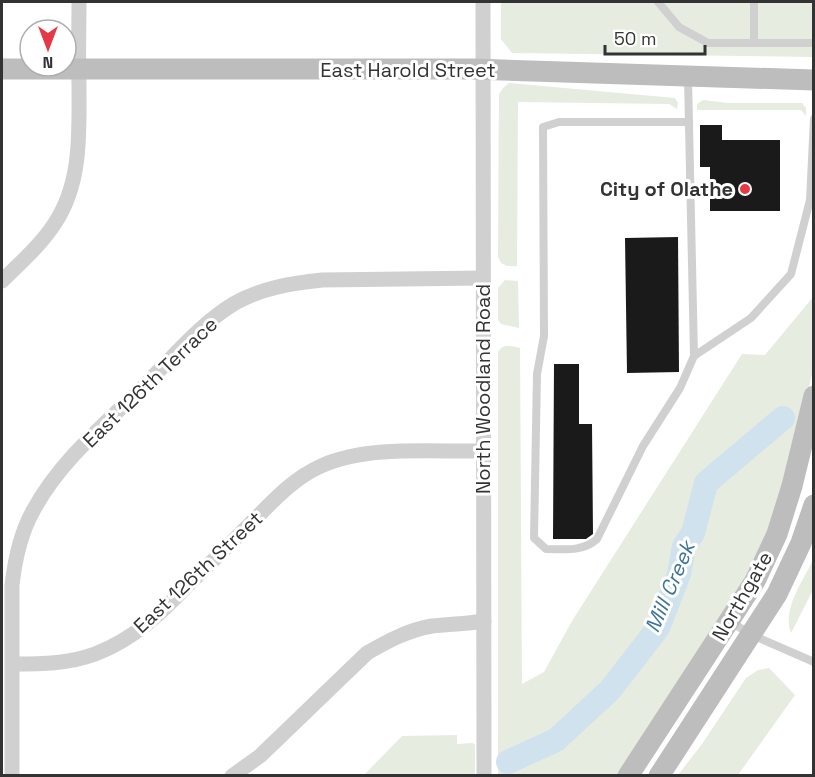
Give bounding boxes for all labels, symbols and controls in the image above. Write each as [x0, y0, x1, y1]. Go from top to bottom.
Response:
north arrow [18, 18, 78, 78]
scale bar [605, 18, 706, 56]
text: 50 m [614, 27, 656, 50]
text: N [43, 52, 53, 73]
street label: East Harold Street [320, 57, 496, 83]
place label: City of Olathe [600, 176, 733, 202]
marker: City of Olathe [738, 182, 752, 196]
street label: North Woodland Road [470, 284, 496, 494]
street label: East 126th Terrace [77, 311, 223, 453]
street label: East 126th Street [128, 505, 268, 639]
water label: Mill Creek [638, 535, 702, 636]
street label: Northgate [706, 547, 778, 645]

